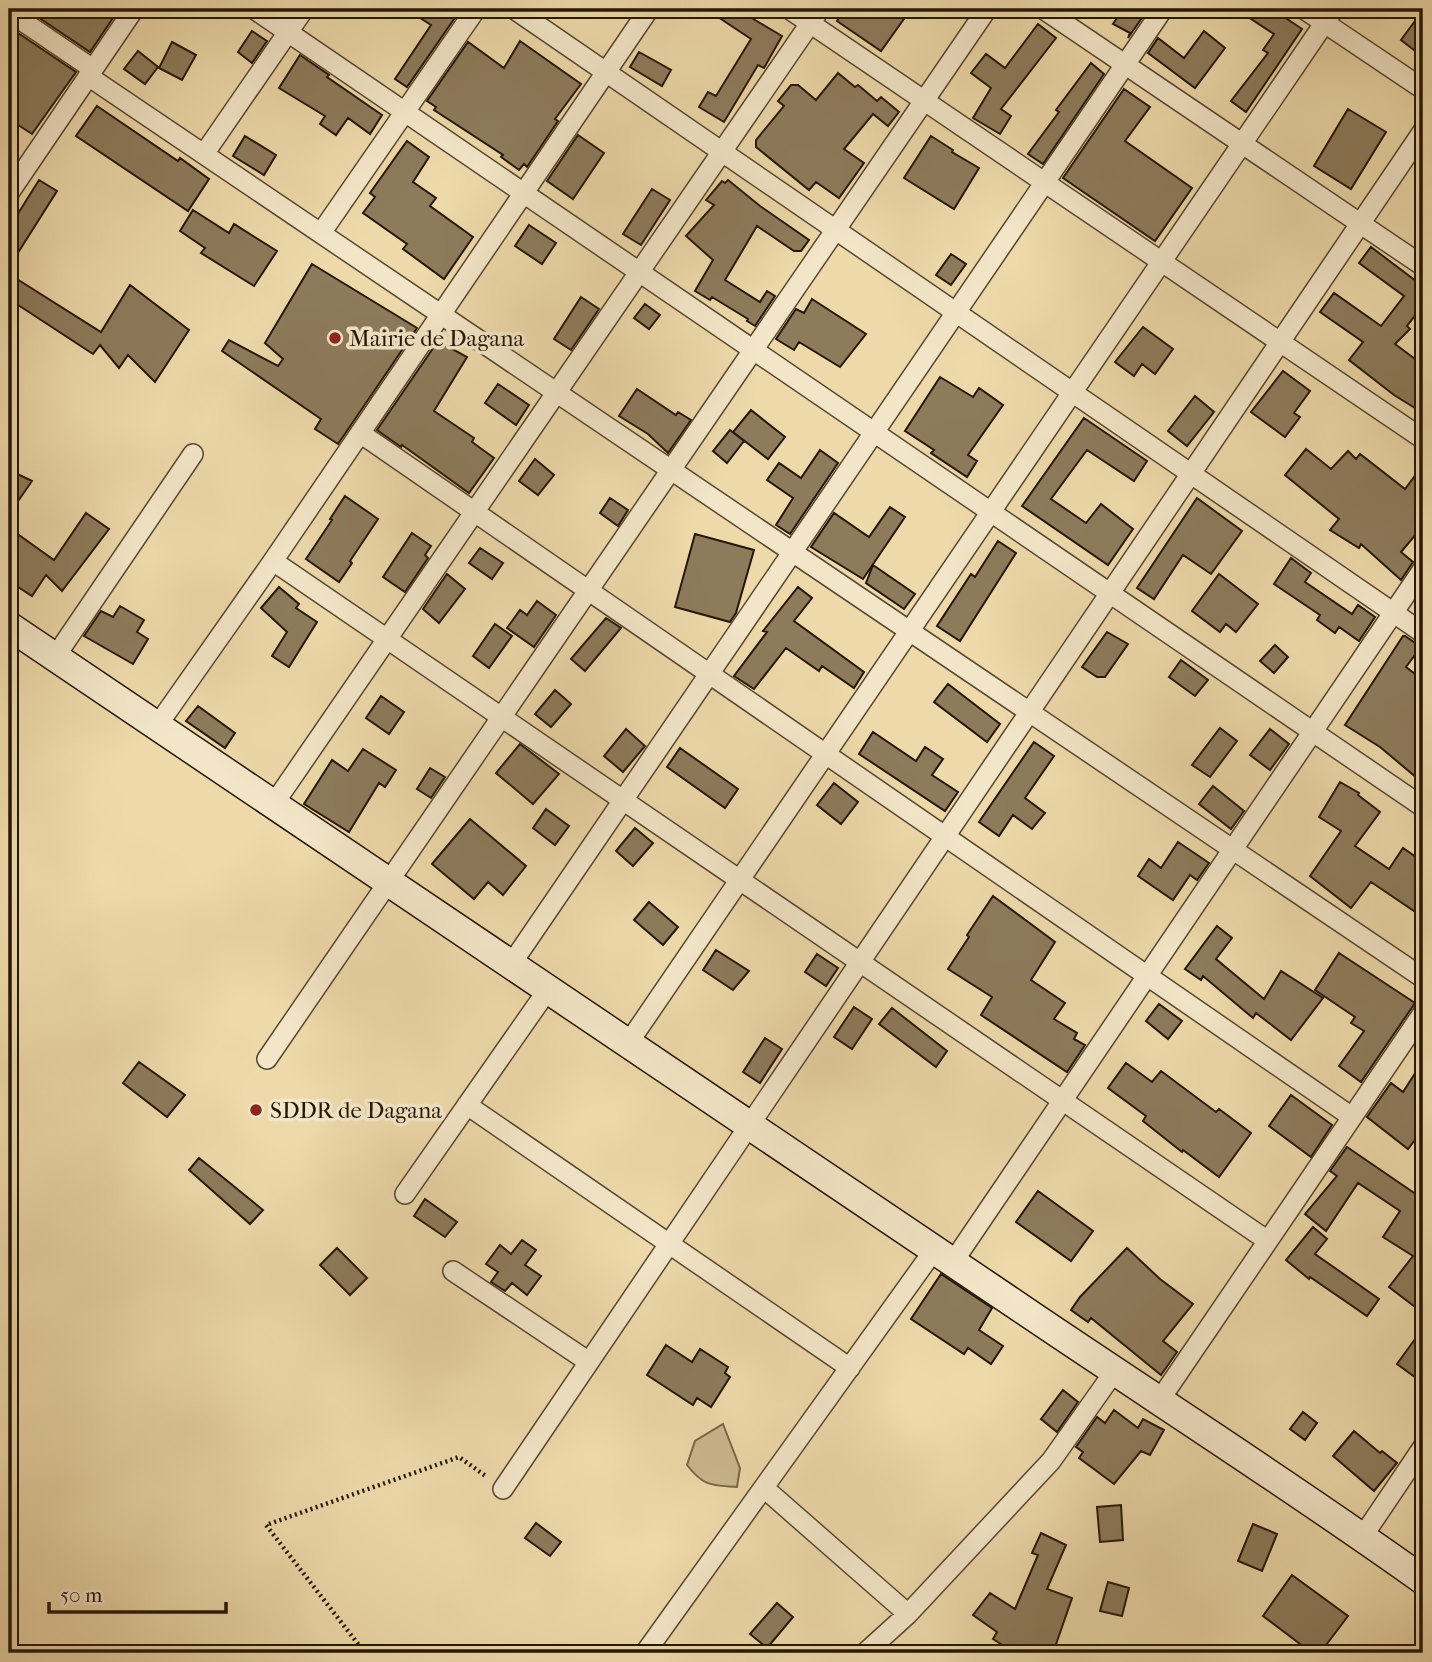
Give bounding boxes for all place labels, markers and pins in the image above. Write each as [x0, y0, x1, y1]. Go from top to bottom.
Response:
place label: Mairie de Dagana [349, 325, 524, 352]
marker: Mairie de Dagana [327, 330, 343, 346]
place label: SDDR de Dagana [270, 1097, 442, 1124]
marker: SDDR de Dagana [248, 1102, 264, 1118]

